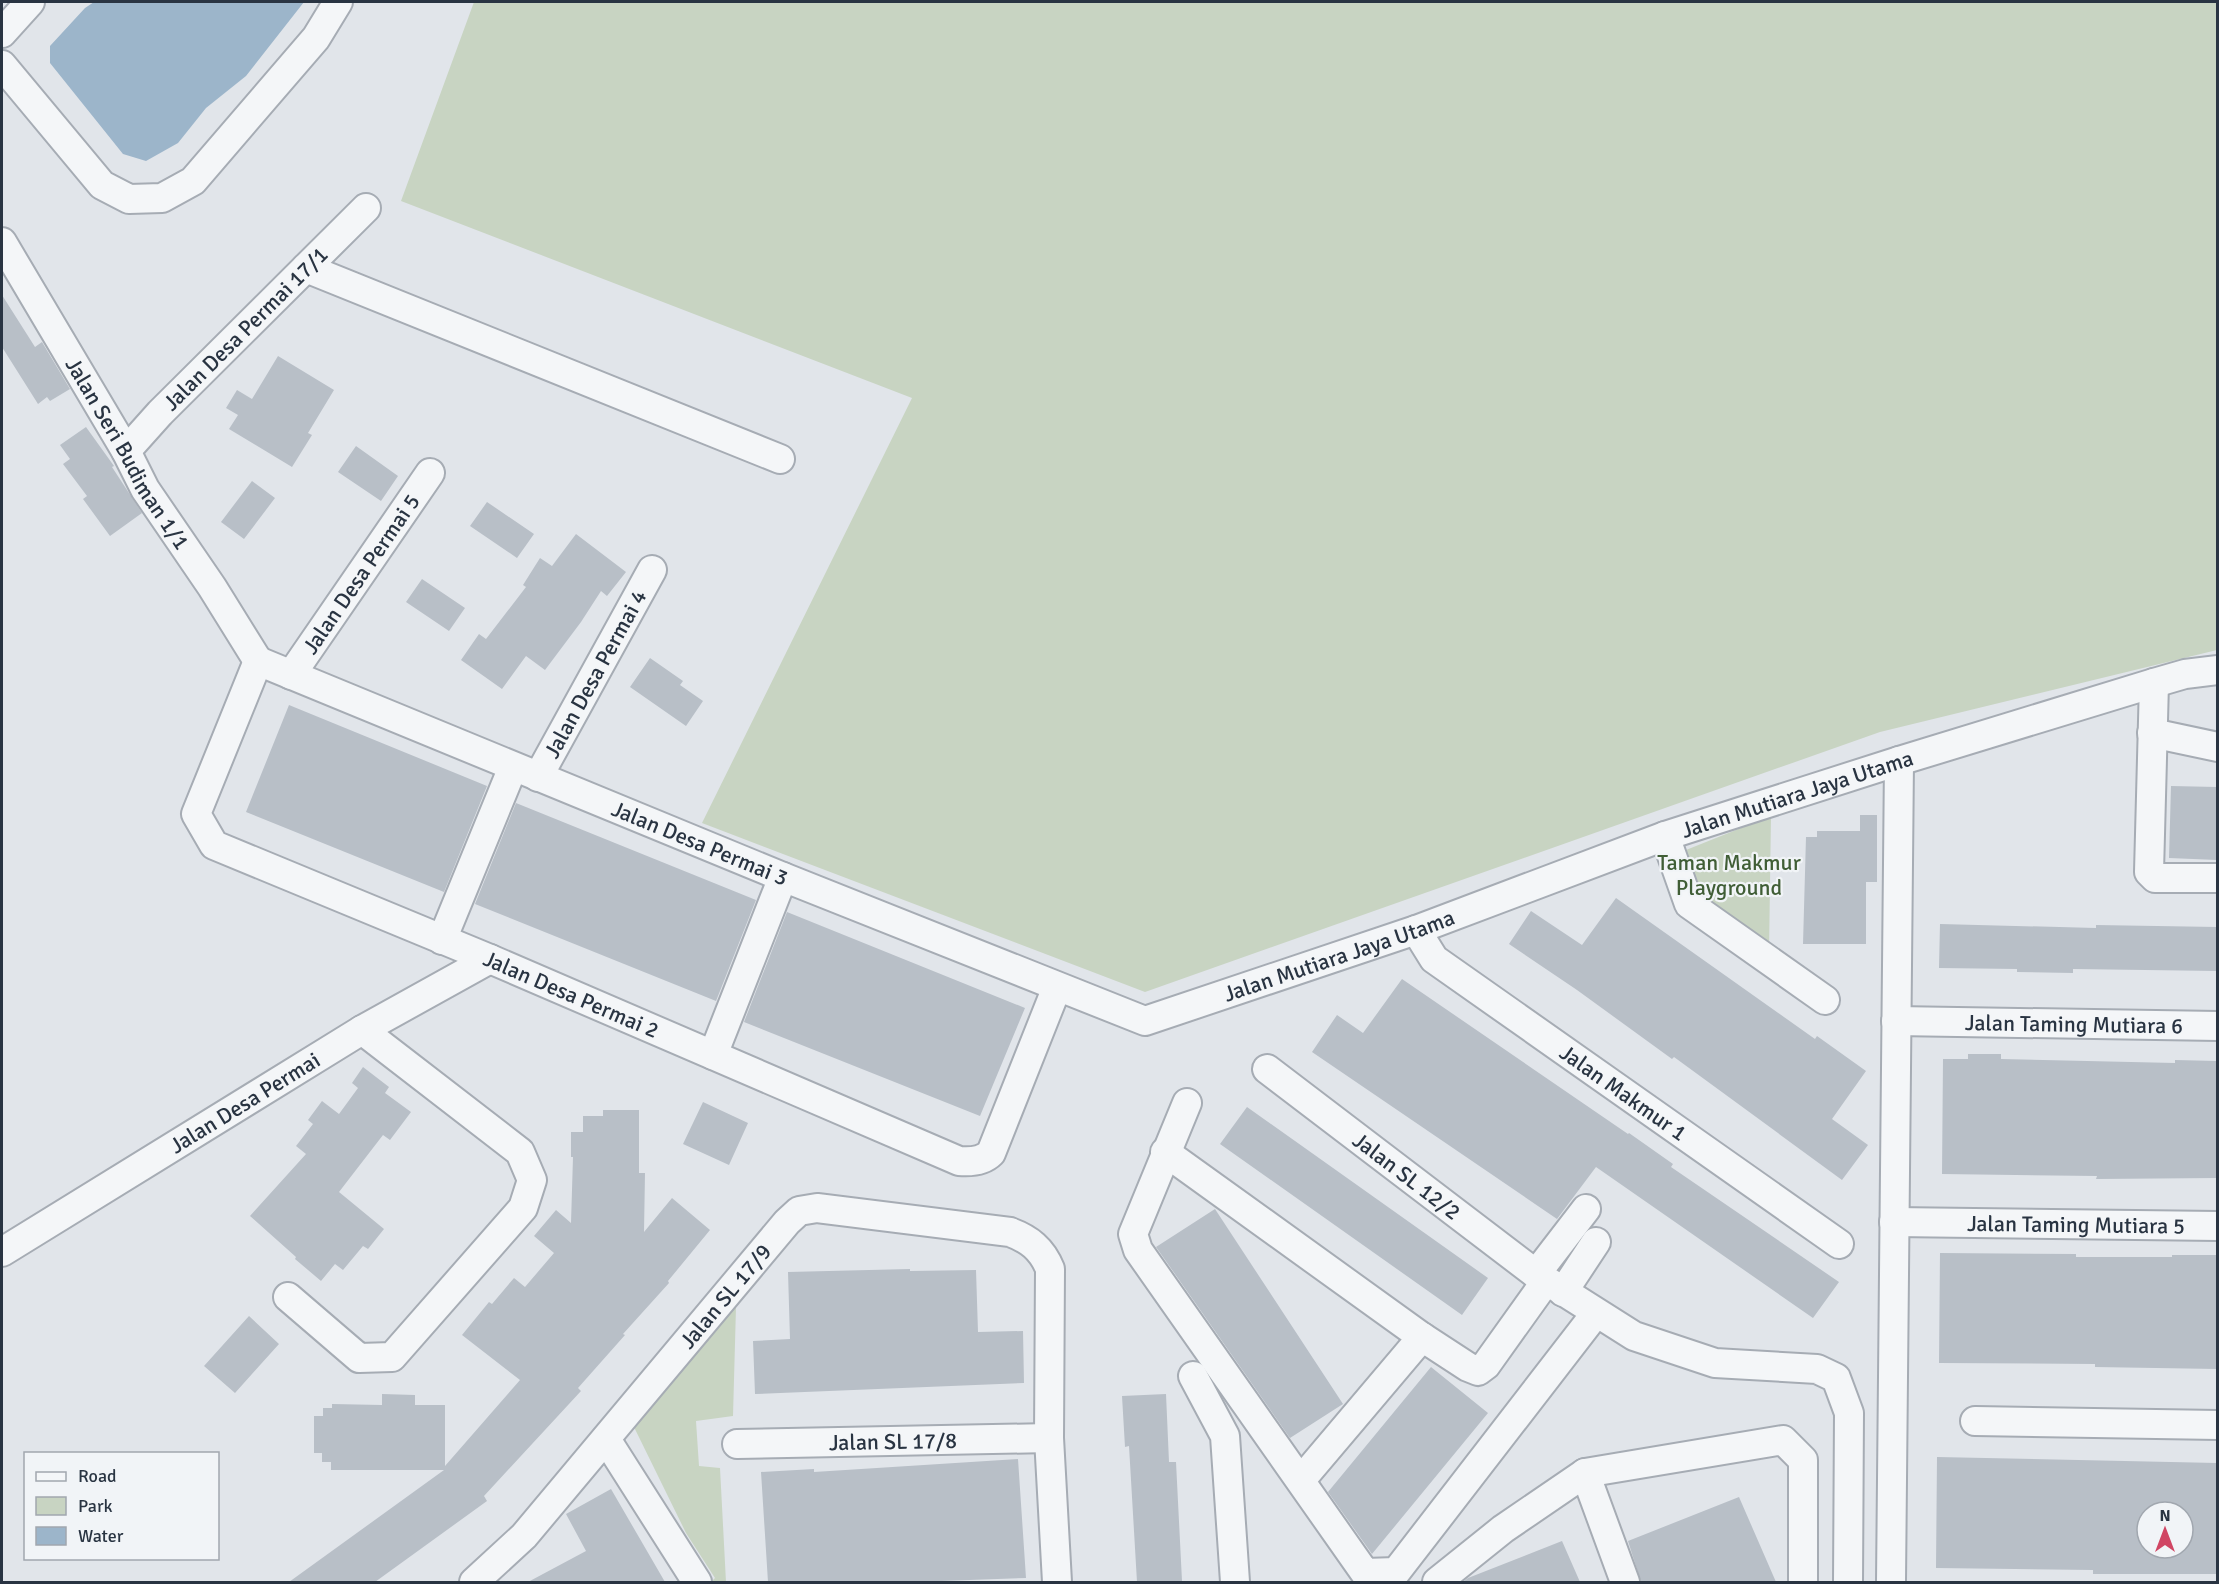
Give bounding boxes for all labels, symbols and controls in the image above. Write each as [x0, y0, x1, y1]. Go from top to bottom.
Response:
street label: Jalan Desa Permai 17/1 [157, 241, 333, 416]
street label: Jalan Seri Budiman 1/1 [60, 353, 195, 555]
street label: Jalan Desa Permai 5 [297, 489, 426, 659]
street label: Jalan Desa Permai 4 [538, 585, 653, 763]
street label: Jalan Mutiara Jaya Utama [1678, 744, 1917, 844]
street label: Jalan Desa Permai 3 [608, 795, 792, 892]
park label: Taman Makmur Playground [1657, 849, 1801, 901]
street label: Jalan Mutiara Jaya Utama [1220, 904, 1458, 1008]
street label: Jalan Desa Permai 2 [479, 945, 663, 1044]
street label: Jalan Taming Mutiara 6 [1965, 1009, 2183, 1039]
street label: Jalan Makmur 1 [1554, 1039, 1692, 1147]
street label: Jalan Desa Permai [165, 1046, 325, 1159]
street label: Jalan SL 12/2 [1347, 1126, 1466, 1226]
street label: Jalan Taming Mutiara 5 [1967, 1210, 2185, 1240]
street label: Jalan SL 17/9 [674, 1238, 777, 1354]
street label: Jalan SL 17/8 [829, 1427, 957, 1456]
legend [24, 1452, 219, 1560]
text: Road [78, 1465, 117, 1487]
text: Park [78, 1495, 113, 1517]
north arrow [2135, 1500, 2195, 1560]
text: N [2159, 1506, 2171, 1526]
text: Water [78, 1525, 124, 1547]

